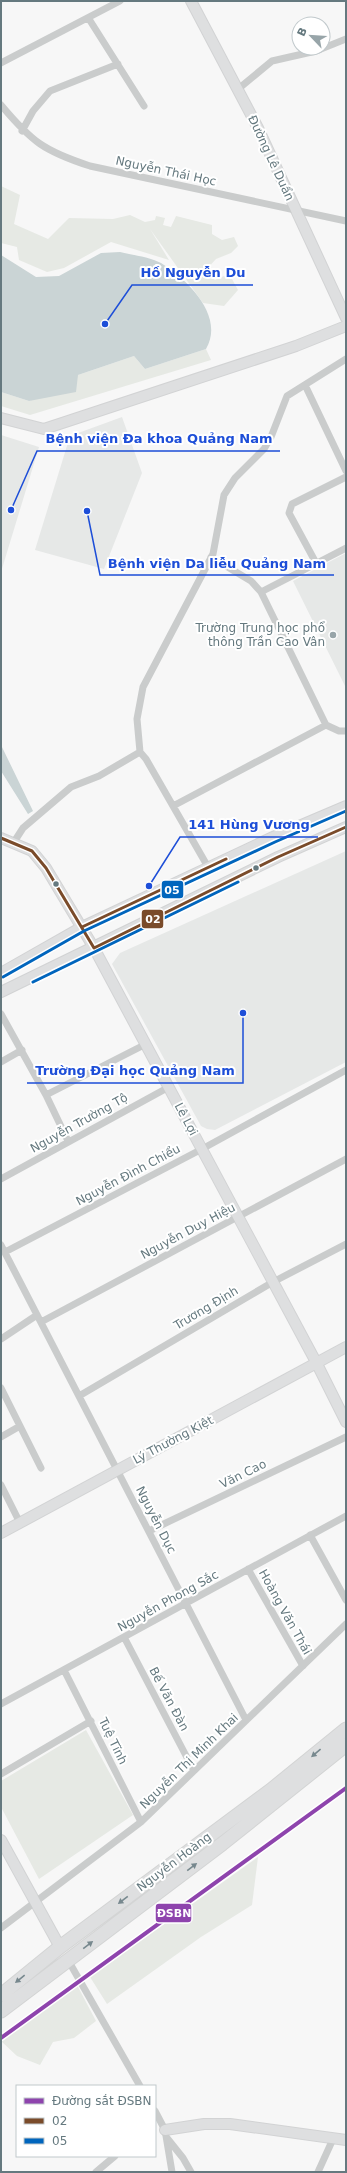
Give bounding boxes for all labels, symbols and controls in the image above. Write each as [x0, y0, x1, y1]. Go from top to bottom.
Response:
north arrow [291, 16, 331, 56]
text: B [295, 25, 310, 39]
street label: Đường Lê Duẩn [245, 113, 297, 203]
street label: Nguyễn Thái Học [114, 153, 218, 189]
callout: Hồ Nguyễn Du [132, 260, 253, 285]
text: Hồ Nguyễn Du [141, 265, 245, 280]
callout: Bệnh viện Đa khoa Quảng Nam [37, 426, 280, 451]
text: Bệnh viện Đa khoa Quảng Nam [46, 431, 272, 446]
callout: Bệnh viện Da liễu Quảng Nam [100, 550, 334, 575]
text: Bệnh viện Da liễu Quảng Nam [108, 556, 326, 571]
place label: Trường Trung học phổ thông Trần Cao Vân [194, 621, 326, 649]
marker: Trường Trung học phổ thông Trần Cao Vân [328, 630, 338, 640]
callout: 141 Hùng Vương [180, 812, 318, 837]
text: 141 Hùng Vương [188, 817, 310, 832]
unlabelled marker [251, 863, 261, 873]
unlabelled marker [51, 879, 61, 889]
line badge: 05 [161, 880, 184, 899]
text: 05 [164, 884, 180, 897]
line badge: 02 [141, 909, 164, 929]
text: 02 [145, 913, 161, 926]
callout: Trường Đại học Quảng Nam [27, 1058, 243, 1083]
text: Trường Đại học Quảng Nam [35, 1063, 235, 1078]
street label: Nguyễn Trường Tộ [28, 1090, 130, 1156]
street label: Lê Lợi [172, 1100, 200, 1138]
street label: Nguyễn Đình Chiểu [73, 1142, 183, 1208]
street label: Nguyễn Duy Hiệu [138, 1200, 238, 1262]
street label: Trương Định [171, 1283, 241, 1333]
street label: Lý Thường Kiệt [131, 1413, 216, 1467]
street label: Văn Cao [217, 1457, 269, 1491]
street label: Nguyễn Dục [133, 1484, 179, 1556]
street label: Hoàng Văn Thái [256, 1567, 314, 1657]
street label: Nguyễn Phong Sắc [115, 1568, 221, 1634]
street label: Bế Văn Đàn [146, 1665, 192, 1733]
street label: Nguyễn Thị Minh Khai [137, 1710, 241, 1812]
street label: Tuệ Tĩnh [95, 1714, 130, 1767]
one-way arrow [311, 1749, 321, 1758]
street label: Nguyễn Hoàng [134, 1830, 214, 1894]
one-way arrow [186, 1862, 197, 1871]
one-way arrow [118, 1896, 129, 1904]
line badge: ĐSBN [155, 1903, 192, 1923]
text: ĐSBN [157, 1907, 191, 1920]
one-way arrow [83, 1941, 94, 1949]
one-way arrow [15, 1975, 26, 1984]
legend [16, 2085, 156, 2157]
text: Đường sắt ĐSBN [52, 2094, 152, 2108]
text: 02 [52, 2114, 67, 2128]
text: 05 [52, 2134, 67, 2148]

